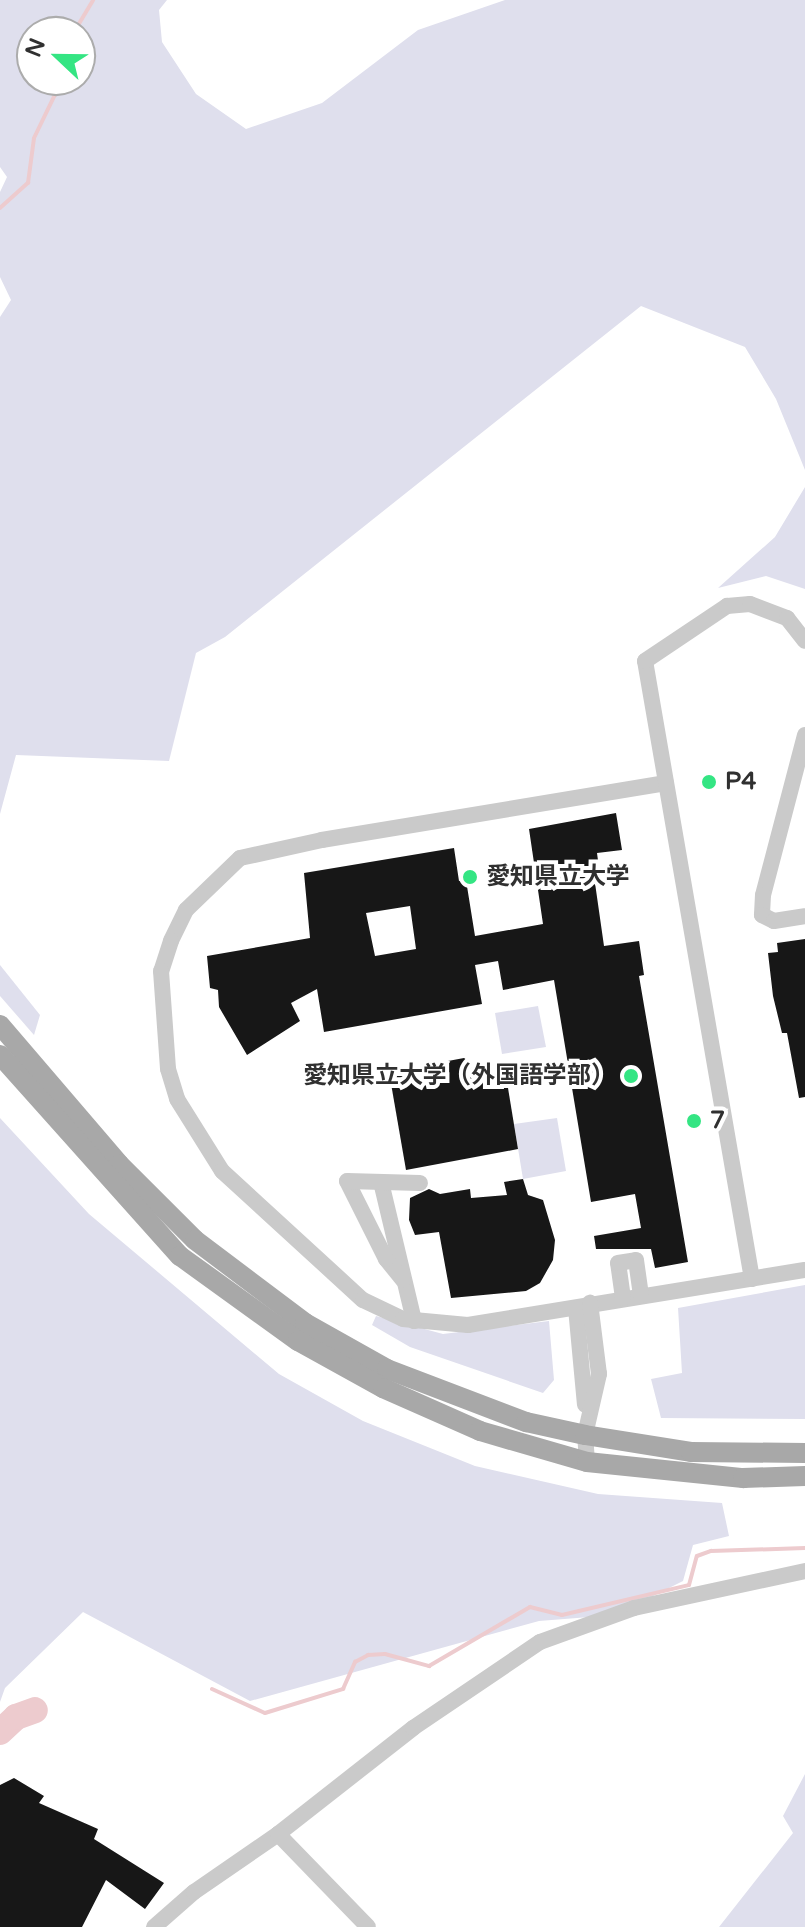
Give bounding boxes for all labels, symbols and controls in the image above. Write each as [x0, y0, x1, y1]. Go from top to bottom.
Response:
north arrow [16, 16, 96, 96]
text: N [20, 35, 51, 61]
place label: P4 [725, 768, 756, 796]
marker: P4 [700, 773, 718, 791]
place label: 愛知県立大学 [486, 863, 630, 891]
marker: 愛知県立大学 [461, 868, 479, 886]
place label: 愛知県立大学（外国語学部） [303, 1062, 615, 1090]
marker: 愛知県立大学（外国語学部） [622, 1067, 640, 1085]
place label: 7 [710, 1107, 725, 1135]
marker: 7 [685, 1112, 703, 1130]

